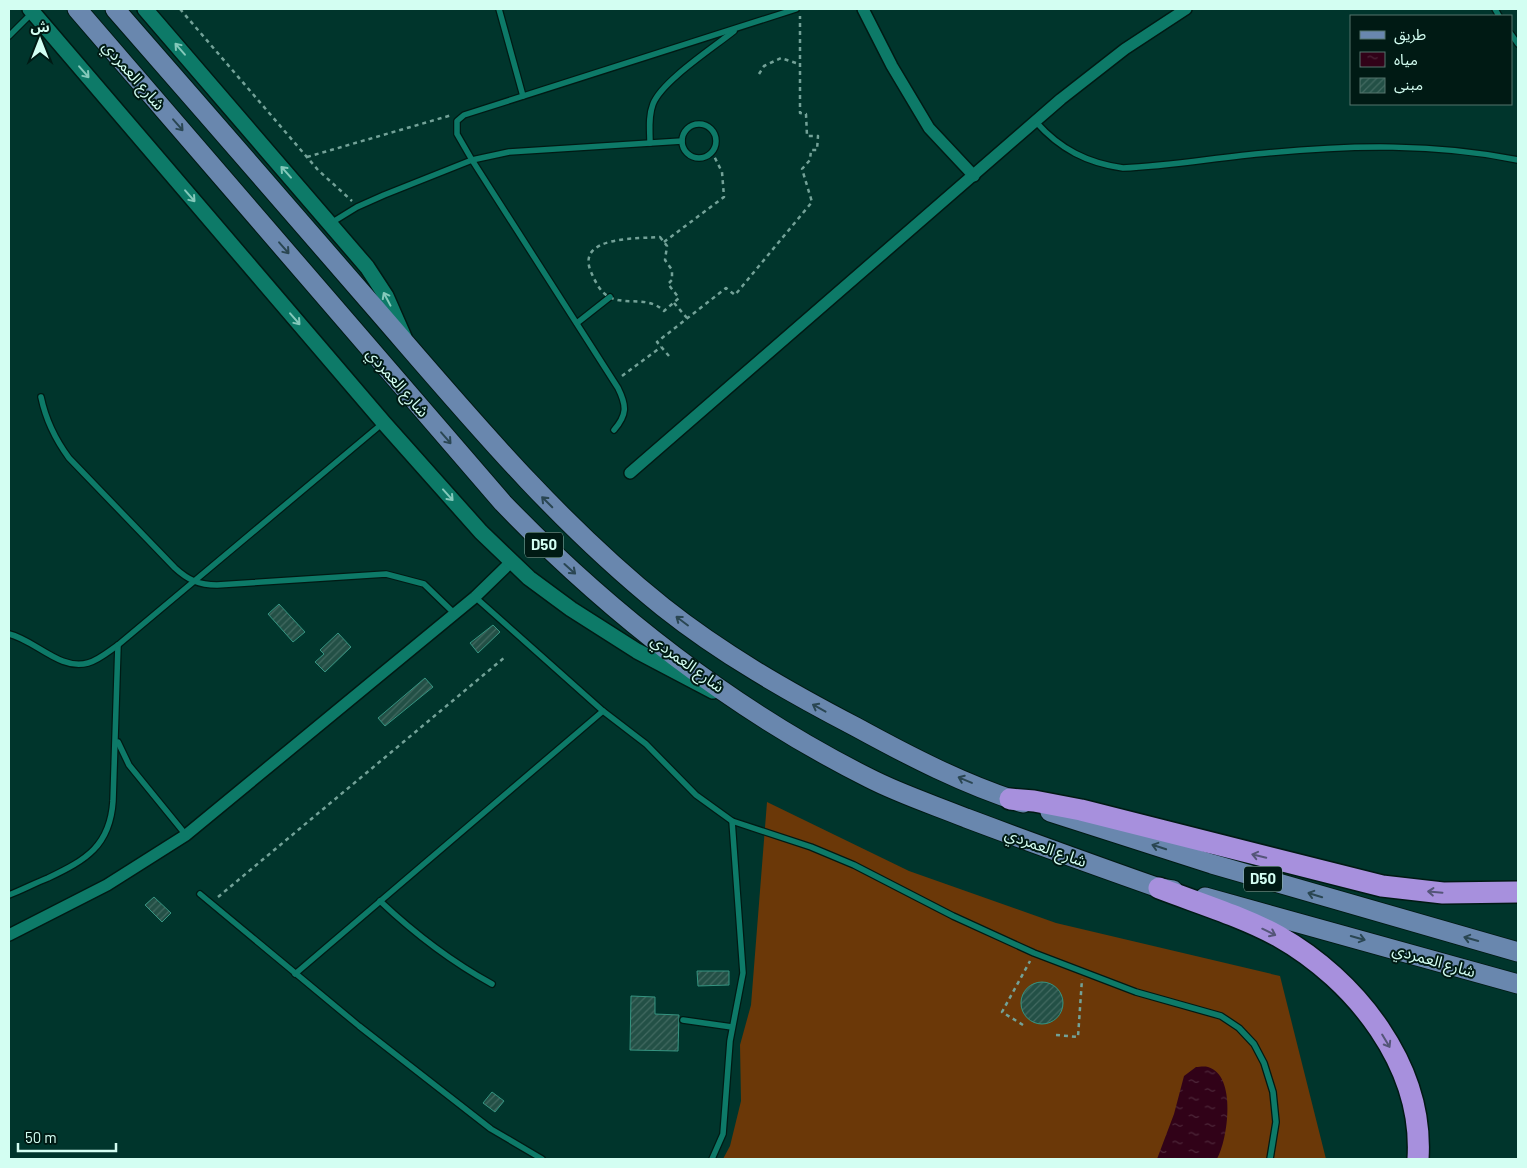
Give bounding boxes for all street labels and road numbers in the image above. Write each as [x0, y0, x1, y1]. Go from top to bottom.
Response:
street label: شارع العمردي [96, 36, 170, 116]
street label: شارع العمردي [360, 343, 434, 423]
road number: D50 [525, 532, 563, 558]
street label: شارع العمردي [646, 630, 729, 699]
street label: شارع العمردي [1001, 823, 1090, 874]
road number: D50 [1244, 866, 1282, 892]
street label: شارع العمردي [1389, 939, 1478, 984]

